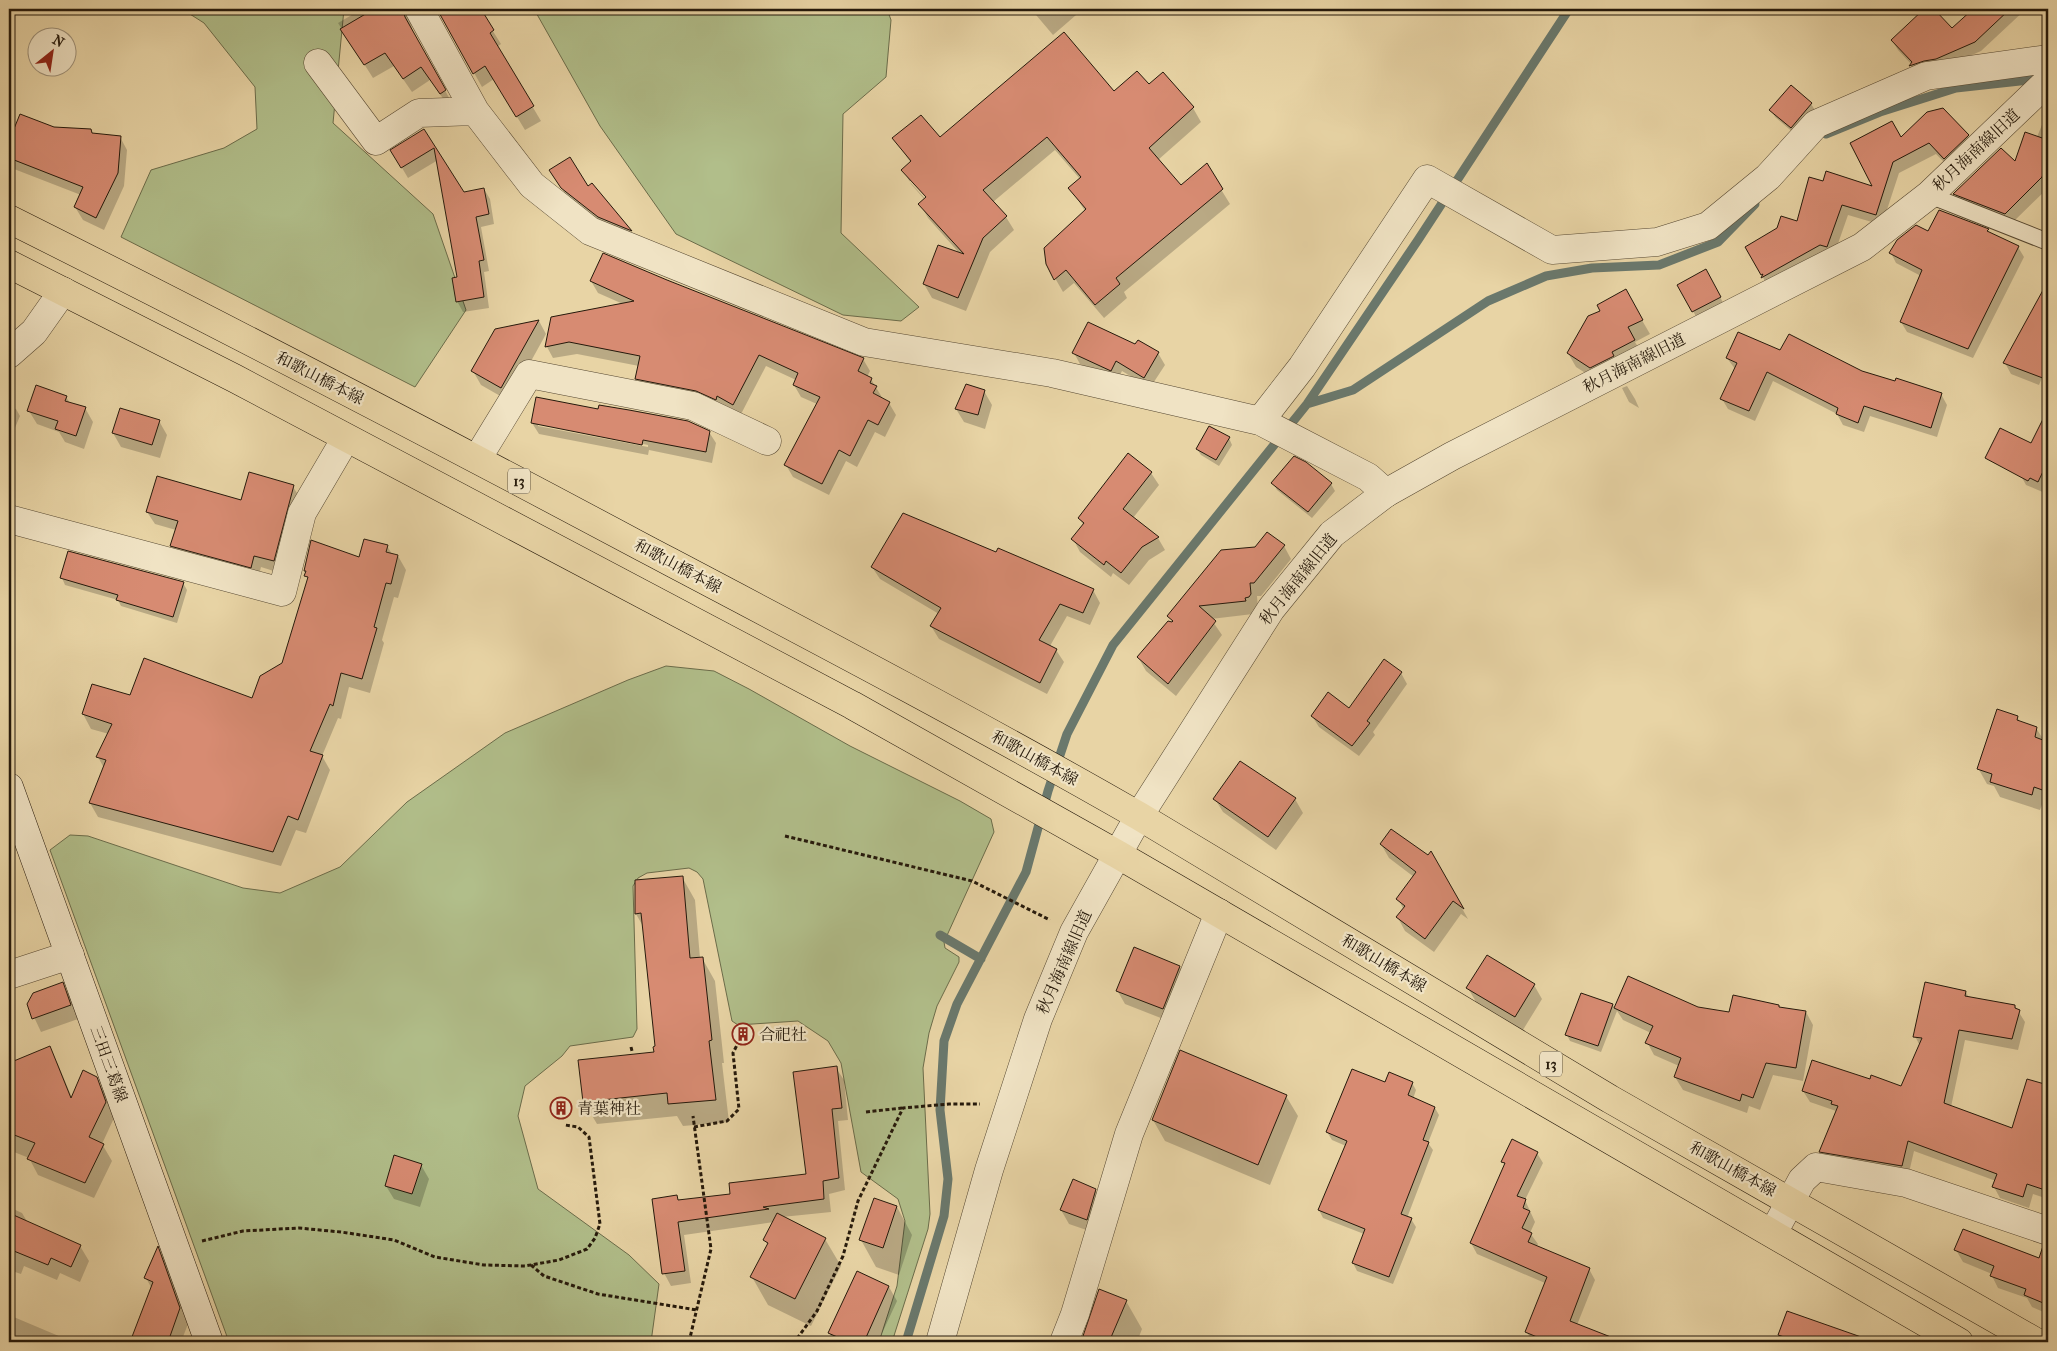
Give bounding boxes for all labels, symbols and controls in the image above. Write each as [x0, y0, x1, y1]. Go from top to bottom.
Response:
north arrow [28, 28, 78, 78]
text: N [49, 31, 67, 51]
street label: 秋月海南線旧道 [1929, 105, 2023, 195]
street label: 秋月海南線旧道 [1580, 329, 1688, 397]
street label: 和歌山橋本線 [273, 348, 367, 408]
road number: 13 [508, 468, 530, 494]
street label: 秋月海南線旧道 [1255, 529, 1341, 629]
street label: 和歌山橋本線 [631, 535, 725, 597]
street label: 和歌山橋本線 [988, 726, 1082, 790]
street label: 秋月海南線旧道 [1033, 907, 1095, 1017]
street label: 和歌山橋本線 [1338, 930, 1430, 996]
building icon: 合祀社 [731, 1022, 755, 1046]
street label: 三田三葛線 [86, 1023, 132, 1105]
place label: 合祀社 [759, 1025, 807, 1044]
road number: 13 [1540, 1052, 1562, 1076]
building icon: 青葉神社 [549, 1096, 573, 1120]
place label: 青葉神社 [577, 1099, 641, 1118]
street label: 和歌山橋本線 [1686, 1137, 1780, 1201]

